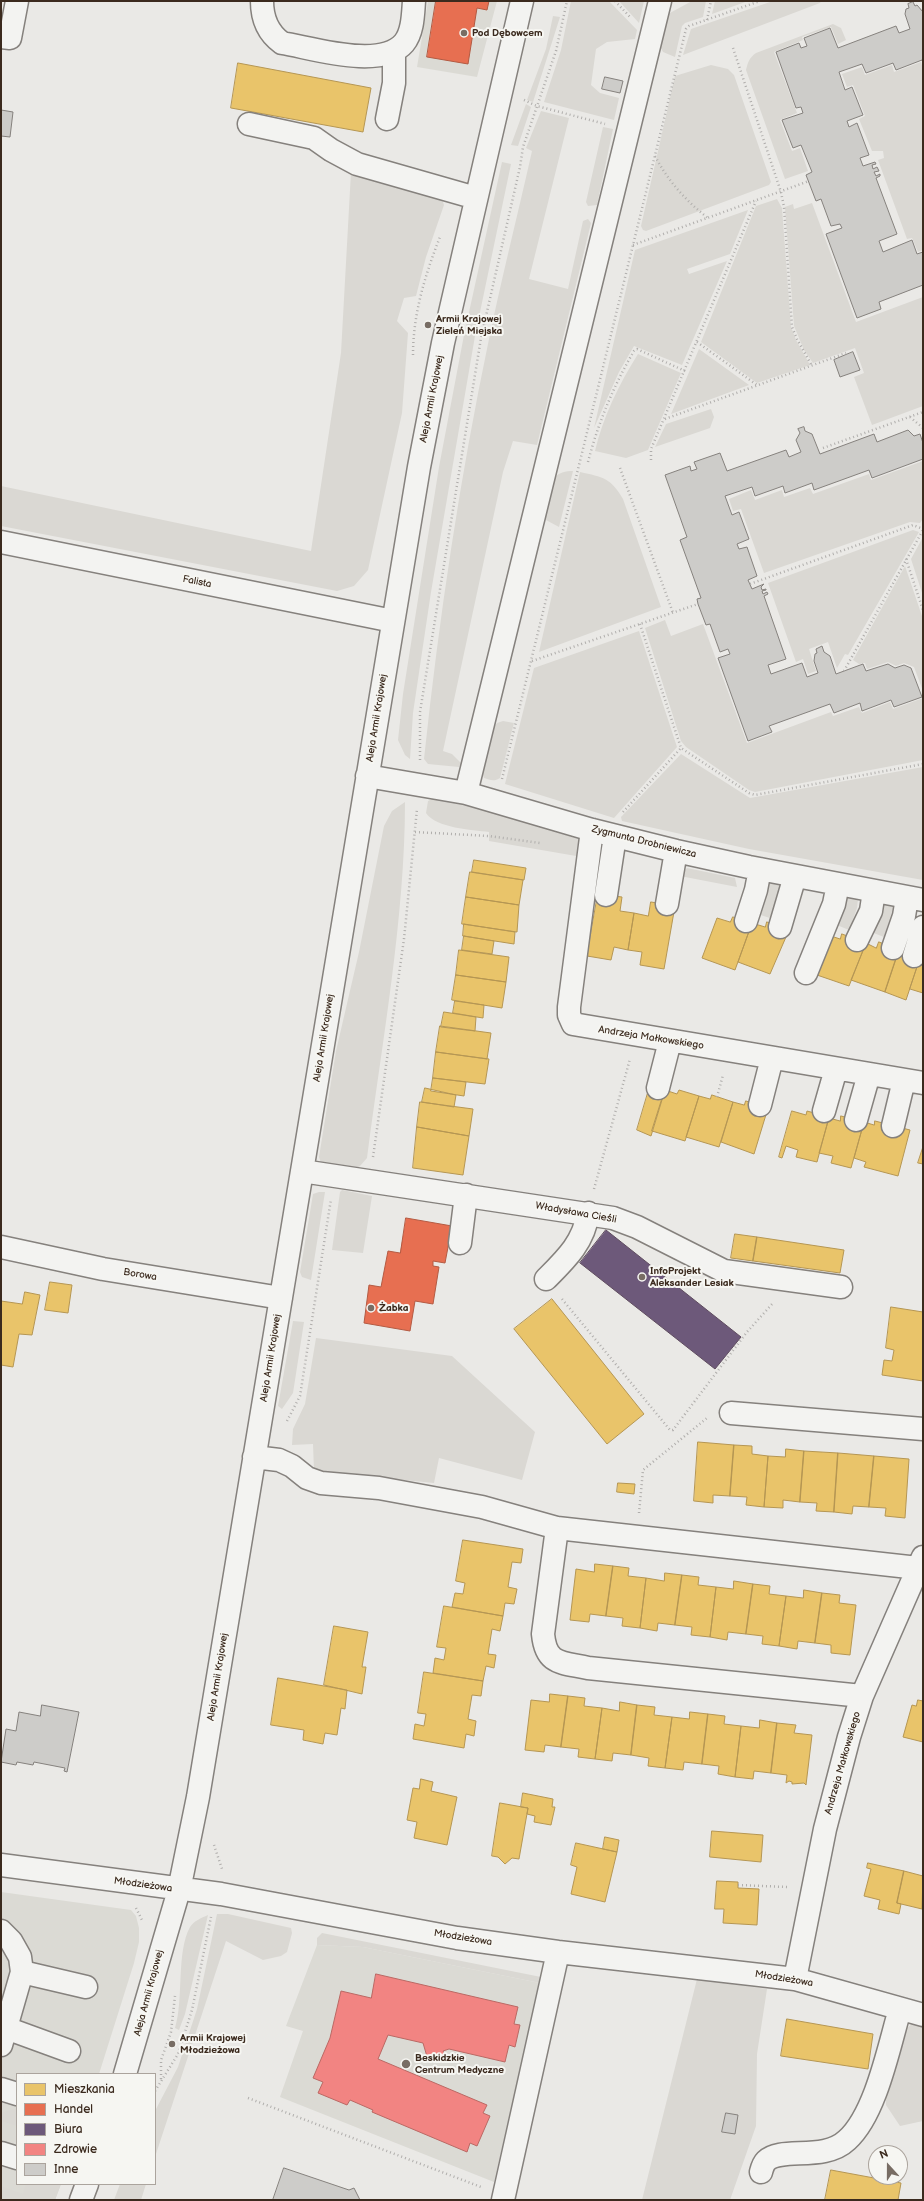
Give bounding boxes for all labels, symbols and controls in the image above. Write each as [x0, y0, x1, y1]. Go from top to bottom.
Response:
place label: Pod Dębowcem [472, 27, 543, 39]
marker: Pod Dębowcem [459, 28, 469, 38]
place label: Armii Krajowej Zieleń Miejska [436, 313, 502, 336]
marker: Armii Krajowej Zieleń Miejska [423, 320, 433, 330]
street label: Aleja Armii Krajowej [418, 354, 446, 444]
street label: Falista [181, 573, 213, 591]
street label: Aleja Armii Krajowej [364, 673, 390, 763]
street label: Zygmunta Drobniewicza [590, 823, 698, 861]
street label: Aleja Armii Krajowej [311, 993, 337, 1083]
street label: Andrzeja Małkowskiego [597, 1024, 705, 1052]
street label: Władysława Cieśli [534, 1200, 618, 1226]
place label: InfoProjekt Aleksander Lesiak [650, 1265, 734, 1288]
street label: Borowa [122, 1266, 158, 1284]
marker: InfoProjekt Aleksander Lesiak [637, 1272, 647, 1282]
place label: Żabka [379, 1302, 408, 1314]
marker: Żabka [366, 1303, 376, 1313]
street label: Aleja Armii Krajowej [258, 1313, 284, 1403]
street label: Aleja Armii Krajowej [205, 1632, 231, 1722]
street label: Andrzeja Małkowskiego [823, 1710, 863, 1816]
street label: Młodzieżowa [113, 1875, 173, 1895]
street label: Młodzieżowa [433, 1927, 493, 1949]
street label: Aleja Armii Krajowej [132, 1949, 166, 2037]
street label: Młodzieżowa [754, 1968, 814, 1990]
place label: Armii Krajowej Młodzieżowa [180, 2032, 246, 2056]
marker: Armii Krajowej Młodzieżowa [167, 2039, 177, 2049]
place label: Beskidzkie Centrum Medyczne [415, 2052, 504, 2076]
marker: Beskidzkie Centrum Medyczne [400, 2058, 412, 2070]
legend [16, 2073, 156, 2185]
text: Mieszkania [54, 2082, 115, 2097]
text: Handel [54, 2102, 93, 2117]
text: Biura [54, 2122, 83, 2137]
text: Zdrowie [54, 2142, 97, 2157]
north arrow [868, 2145, 908, 2185]
text: N [878, 2147, 890, 2162]
text: Inne [54, 2162, 78, 2177]

